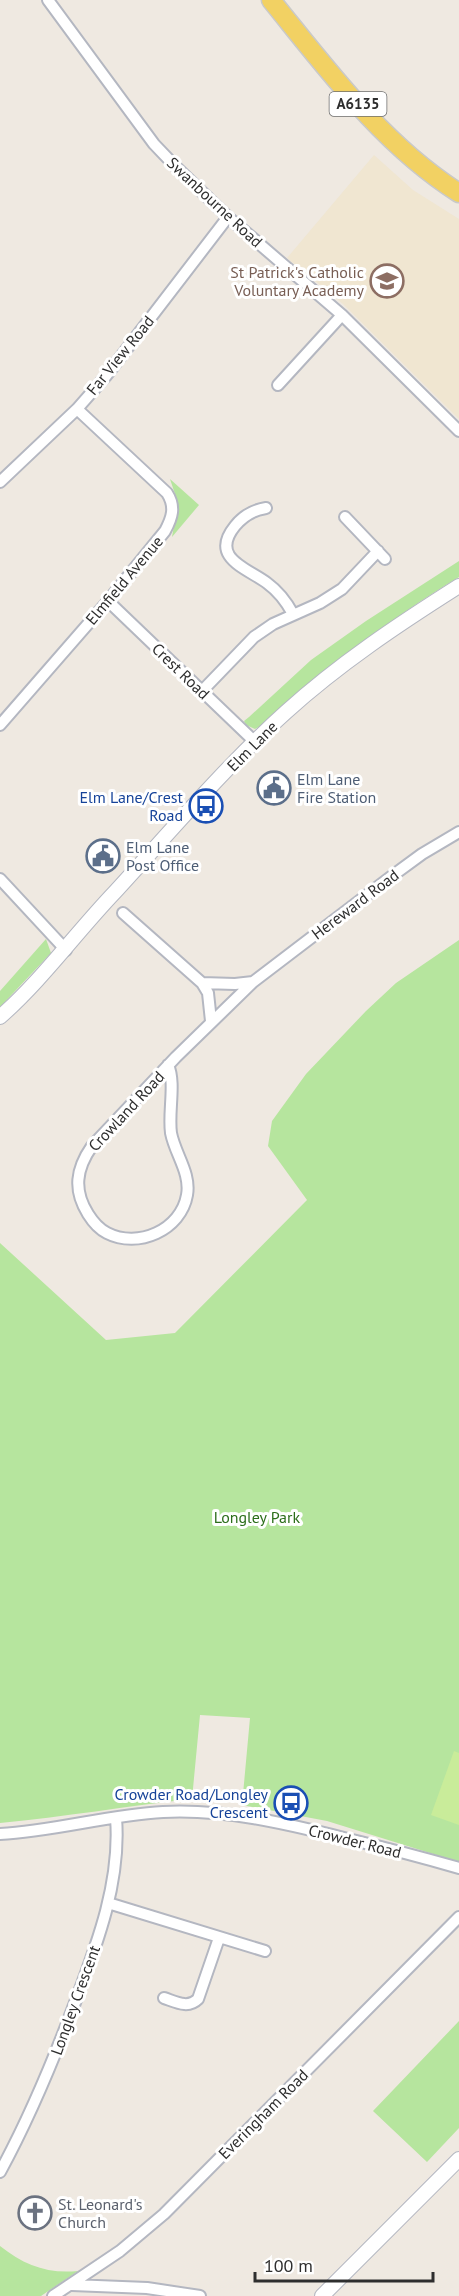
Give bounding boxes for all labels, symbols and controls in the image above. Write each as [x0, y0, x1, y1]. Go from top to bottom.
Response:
road number: A6135 [330, 92, 386, 116]
street label: Swanbourne Road [163, 153, 267, 251]
place label: St Patrick's Catholic Voluntary Academy [230, 262, 365, 300]
school or university icon: St Patrick's Catholic Voluntary Academy [369, 263, 405, 299]
street label: Far View Road [82, 311, 158, 399]
street label: Elmfield Avenue [81, 531, 167, 629]
street label: Crest Road [148, 639, 214, 703]
street label: Elm Lane [223, 717, 281, 775]
place label: Elm Lane Fire Station [297, 769, 376, 807]
public building icon: Elm Lane Fire Station [256, 770, 292, 806]
place label: Elm Lane/Crest Road [79, 787, 184, 825]
bus stop icon: Elm Lane/Crest Road [188, 788, 224, 824]
place label: Elm Lane Post Office [126, 837, 199, 875]
public building icon: Elm Lane Post Office [85, 838, 121, 874]
street label: Hereward Road [307, 865, 403, 943]
street label: Crowland Road [84, 1067, 168, 1155]
park label: Longley Park [214, 1507, 300, 1527]
place label: Crowder Road/Longley Crescent [114, 1784, 269, 1822]
bus stop icon: Crowder Road/Longley Crescent [273, 1785, 309, 1821]
street label: Crowder Road [307, 1820, 403, 1862]
street label: Longley Crescent [46, 1942, 104, 2058]
street label: Everingham Road [214, 2065, 312, 2163]
place label: St. Leonard's Church [58, 2194, 143, 2232]
church icon: St. Leonard's Church [17, 2195, 53, 2231]
scale bar [255, 2245, 434, 2283]
text: 100 m [264, 2254, 313, 2277]

